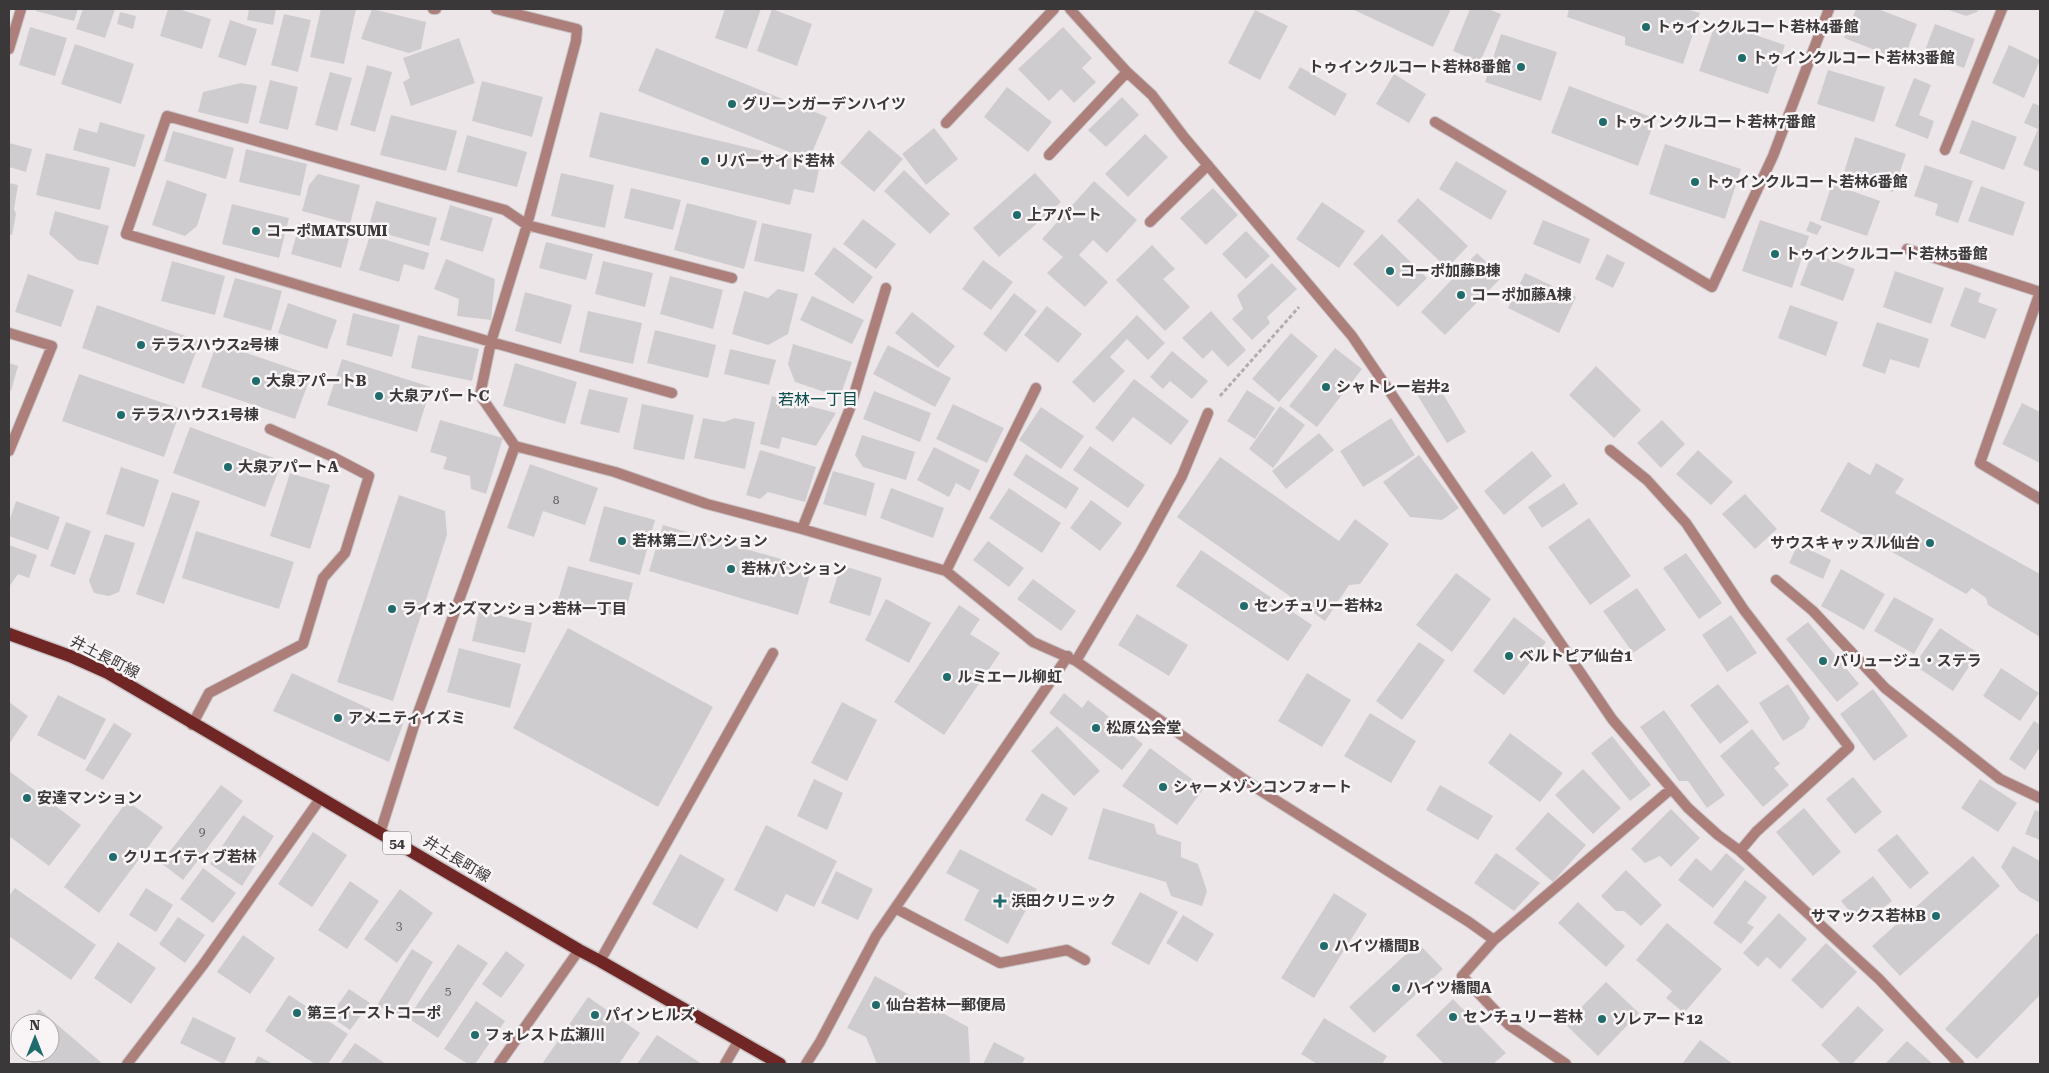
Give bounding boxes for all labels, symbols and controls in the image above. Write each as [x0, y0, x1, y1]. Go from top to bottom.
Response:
place label: トゥインクルコート若林4番館 [1656, 18, 1859, 36]
marker: トゥインクルコート若林4番館 [1640, 21, 1652, 33]
place label: トゥインクルコート若林3番館 [1752, 49, 1955, 67]
marker: トゥインクルコート若林3番館 [1736, 52, 1748, 64]
place label: トゥインクルコート若林8番館 [1308, 58, 1511, 76]
marker: トゥインクルコート若林8番館 [1515, 61, 1527, 73]
place label: グリーンガーデンハイツ [742, 95, 906, 113]
marker: グリーンガーデンハイツ [726, 98, 738, 110]
place label: トゥインクルコート若林7番館 [1613, 113, 1816, 131]
marker: トゥインクルコート若林7番館 [1597, 116, 1609, 128]
place label: リバーサイド若林 [715, 152, 835, 170]
marker: リバーサイド若林 [699, 155, 711, 167]
place label: トゥインクルコート若林6番館 [1705, 173, 1908, 191]
marker: トゥインクルコート若林6番館 [1689, 176, 1701, 188]
place label: 上アパート [1027, 206, 1102, 224]
marker: 上アパート [1011, 209, 1023, 221]
place label: コーポMATSUMI [266, 222, 388, 240]
marker: コーポMATSUMI [250, 225, 262, 237]
place label: トゥインクルコート若林5番館 [1785, 245, 1988, 263]
marker: トゥインクルコート若林5番館 [1769, 248, 1781, 260]
place label: コーポ加藤B棟 [1400, 262, 1501, 280]
marker: コーポ加藤B棟 [1384, 265, 1396, 277]
place label: コーポ加藤A棟 [1471, 286, 1572, 304]
marker: コーポ加藤A棟 [1455, 289, 1467, 301]
place label: テラスハウス2号棟 [151, 336, 279, 354]
marker: テラスハウス2号棟 [135, 339, 147, 351]
place label: 大泉アパートB [266, 372, 367, 390]
marker: 大泉アパートB [250, 375, 262, 387]
place label: シャトレー岩井2 [1336, 378, 1449, 396]
marker: シャトレー岩井2 [1320, 381, 1332, 393]
place label: 大泉アパートC [389, 387, 490, 405]
marker: 大泉アパートC [373, 390, 385, 402]
district label: 若林一丁目 [778, 390, 858, 409]
place label: テラスハウス1号棟 [131, 406, 259, 424]
marker: テラスハウス1号棟 [115, 409, 127, 421]
place label: 大泉アパートA [238, 458, 339, 476]
marker: 大泉アパートA [222, 461, 234, 473]
house number: 8 [553, 493, 560, 507]
place label: 若林第二パンション [632, 532, 768, 550]
place label: サウスキャッスル仙台 [1770, 534, 1920, 552]
marker: 若林第二パンション [616, 535, 628, 547]
marker: サウスキャッスル仙台 [1924, 537, 1936, 549]
place label: 若林パンション [741, 560, 847, 578]
marker: 若林パンション [725, 563, 737, 575]
place label: センチュリー若林2 [1254, 597, 1382, 615]
place label: ライオンズマンション若林一丁目 [402, 600, 627, 618]
marker: センチュリー若林2 [1238, 600, 1250, 612]
marker: ライオンズマンション若林一丁目 [386, 603, 398, 615]
street label: 井土長町線 [67, 632, 143, 682]
place label: ベルトピア仙台1 [1519, 647, 1633, 665]
marker: ベルトピア仙台1 [1503, 650, 1515, 662]
place label: バリュージュ・ステラ [1833, 652, 1982, 670]
marker: バリュージュ・ステラ [1817, 655, 1829, 667]
place label: ルミエール柳虹 [957, 668, 1062, 686]
marker: ルミエール柳虹 [941, 671, 953, 683]
place label: アメニティイズミ [348, 709, 466, 727]
marker: アメニティイズミ [332, 712, 344, 724]
place label: 松原公会堂 [1106, 719, 1181, 737]
marker: 松原公会堂 [1090, 722, 1102, 734]
place label: シャーメゾンコンフォート [1173, 778, 1352, 796]
marker: シャーメゾンコンフォート [1157, 781, 1169, 793]
place label: 安達マンション [37, 789, 142, 807]
marker: 安達マンション [21, 792, 33, 804]
house number: 9 [199, 825, 206, 839]
road number: 54 [383, 831, 411, 854]
street label: 井土長町線 [420, 832, 494, 886]
place label: クリエイティブ若林 [123, 848, 257, 866]
marker: クリエイティブ若林 [107, 851, 119, 863]
place label: 浜田クリニック [1011, 892, 1116, 910]
marker: 浜田クリニック [993, 894, 1007, 908]
place label: サマックス若林B [1811, 907, 1926, 925]
marker: サマックス若林B [1930, 910, 1942, 922]
house number: 3 [396, 919, 403, 933]
place label: ハイツ橋間B [1334, 937, 1420, 955]
marker: ハイツ橋間B [1318, 940, 1330, 952]
place label: ハイツ橋間A [1406, 979, 1492, 997]
marker: ハイツ橋間A [1390, 982, 1402, 994]
house number: 5 [445, 984, 452, 998]
place label: 仙台若林一郵便局 [886, 996, 1006, 1014]
marker: 仙台若林一郵便局 [870, 999, 882, 1011]
place label: 第三イーストコーポ [307, 1004, 441, 1022]
place label: パインヒルズ [605, 1006, 695, 1024]
marker: 第三イーストコーポ [291, 1007, 303, 1019]
place label: センチュリー若林 [1463, 1008, 1583, 1026]
marker: パインヒルズ [589, 1009, 601, 1021]
place label: ソレアード12 [1612, 1010, 1703, 1028]
marker: センチュリー若林 [1447, 1011, 1459, 1023]
north arrow [10, 1013, 60, 1063]
marker: ソレアード12 [1596, 1013, 1608, 1025]
text: N [30, 1017, 41, 1033]
place label: フォレスト広瀬川 [485, 1026, 605, 1044]
marker: フォレスト広瀬川 [469, 1029, 481, 1041]

